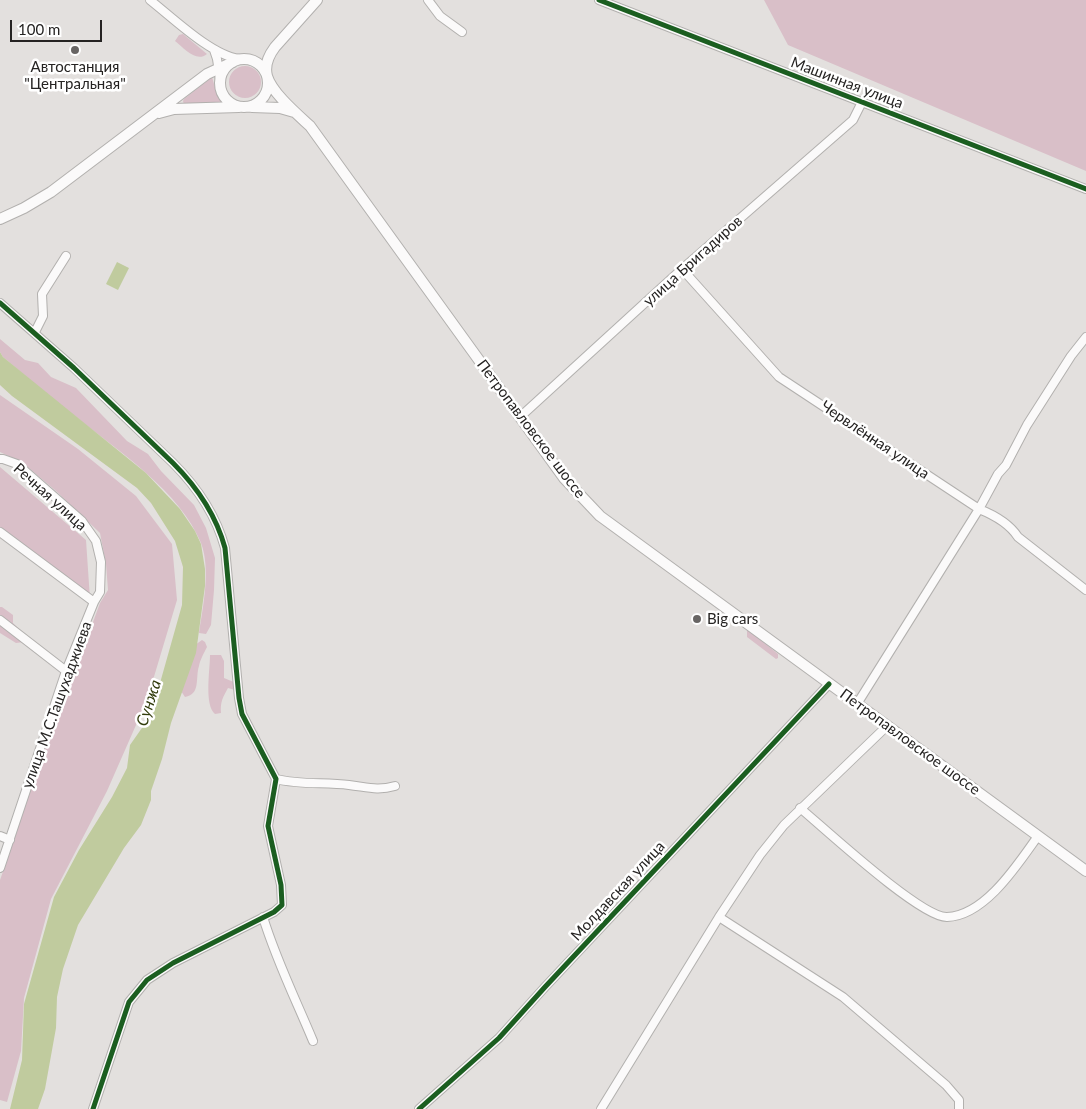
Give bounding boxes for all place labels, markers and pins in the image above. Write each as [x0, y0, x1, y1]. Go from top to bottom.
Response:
marker: Автостанция "Центральная" [69, 44, 81, 56]
place label: Автостанция "Центральная" [24, 58, 126, 93]
place label: Big cars [707, 610, 758, 628]
marker: Big cars [691, 613, 703, 625]

